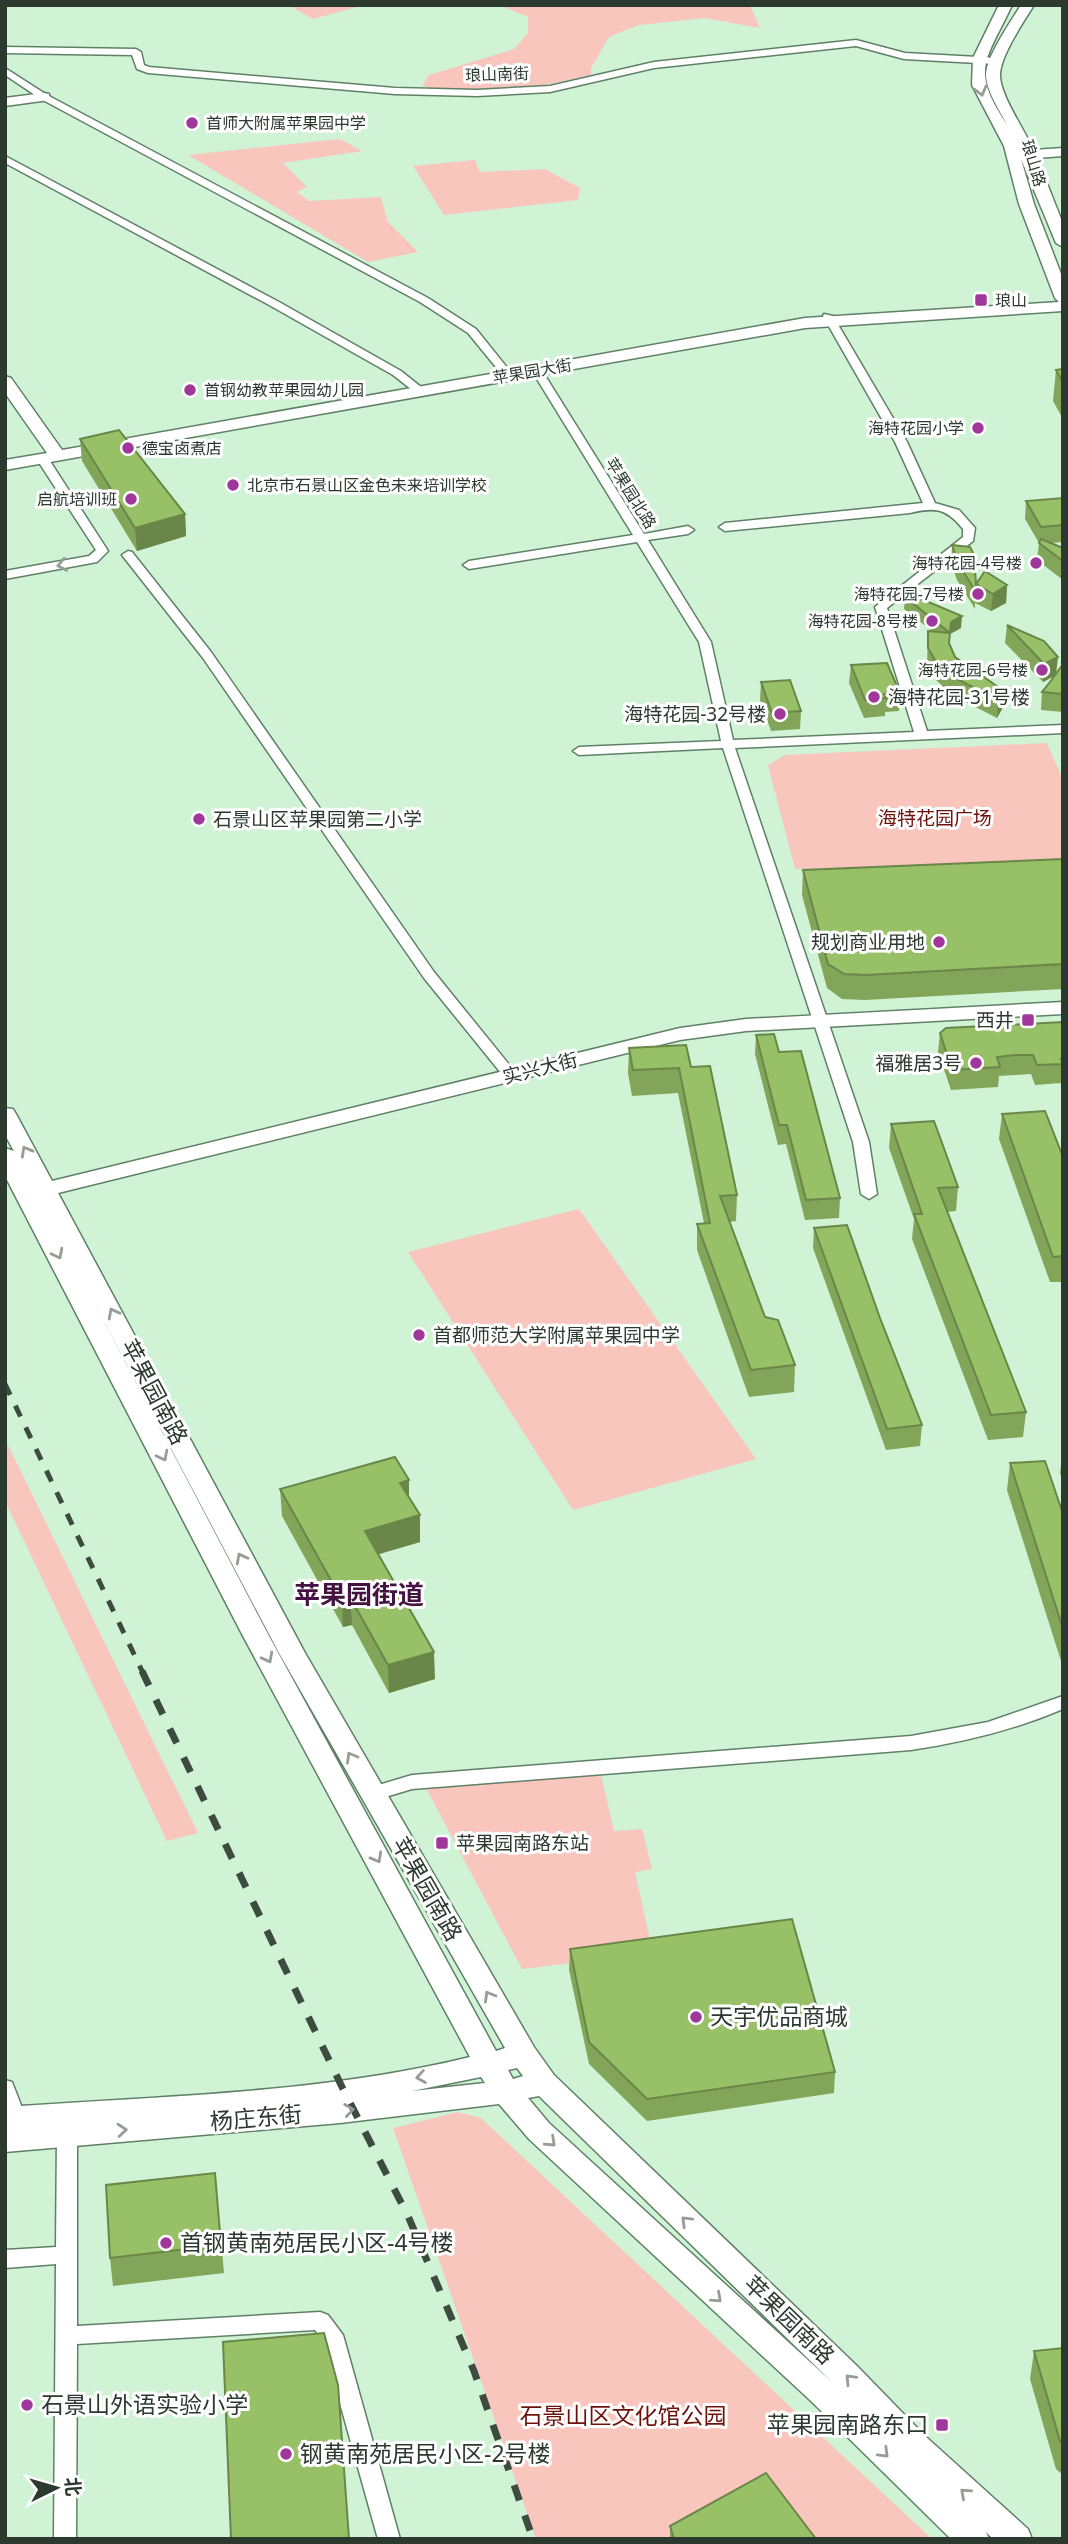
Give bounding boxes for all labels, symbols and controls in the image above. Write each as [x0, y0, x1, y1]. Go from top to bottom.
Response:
street label: 琅山南街 [465, 62, 529, 86]
one-way arrow [973, 85, 987, 97]
place label: 首师大附属苹果园中学 [206, 112, 366, 134]
marker: 首师大附属苹果园中学 [184, 115, 200, 131]
street label: 琅山路 [1016, 137, 1052, 189]
place label: 琅山 [995, 289, 1027, 311]
marker: 琅山 [973, 292, 989, 308]
street label: 苹果园大街 [491, 353, 573, 389]
place label: 首钢幼教苹果园幼儿园 [204, 379, 364, 401]
marker: 首钢幼教苹果园幼儿园 [182, 382, 198, 398]
place label: 海特花园小学 [868, 417, 964, 439]
marker: 海特花园小学 [970, 420, 986, 436]
place label: 德宝卤煮店 [142, 437, 222, 459]
marker: 德宝卤煮店 [120, 440, 136, 456]
street label: 苹果园北路 [600, 453, 662, 533]
place label: 北京市石景山区金色未来培训学校 [247, 474, 487, 496]
marker: 北京市石景山区金色未来培训学校 [225, 477, 241, 493]
place label: 启航培训班 [37, 488, 117, 510]
marker: 启航培训班 [123, 491, 139, 507]
place label: 海特花园-4号楼 [912, 552, 1022, 574]
marker: 海特花园-4号楼 [1028, 555, 1044, 571]
one-way arrow [56, 556, 68, 571]
place label: 海特花园-7号楼 [854, 583, 964, 605]
marker: 海特花园-7号楼 [970, 586, 986, 602]
place label: 海特花园-8号楼 [808, 610, 918, 632]
marker: 海特花园-8号楼 [924, 613, 940, 629]
place label: 海特花园-6号楼 [918, 659, 1028, 681]
marker: 海特花园-6号楼 [1034, 662, 1050, 678]
place label: 海特花园-31号楼 [888, 684, 1030, 710]
marker: 海特花园-31号楼 [866, 689, 882, 705]
place label: 海特花园-32号楼 [624, 701, 766, 727]
marker: 海特花园-32号楼 [772, 706, 788, 722]
park label: 海特花园广场 [878, 805, 992, 831]
place label: 石景山区苹果园第二小学 [213, 806, 422, 832]
marker: 石景山区苹果园第二小学 [191, 811, 207, 827]
place label: 规划商业用地 [811, 929, 925, 955]
marker: 规划商业用地 [931, 934, 947, 950]
place label: 西井 [976, 1007, 1014, 1033]
marker: 西井 [1020, 1012, 1036, 1028]
street label: 实兴大街 [500, 1046, 580, 1090]
place label: 福雅居3号 [875, 1050, 962, 1076]
marker: 福雅居3号 [968, 1055, 984, 1071]
one-way arrow [21, 1146, 34, 1159]
one-way arrow [50, 1247, 64, 1259]
one-way arrow [107, 1308, 121, 1320]
place label: 首都师范大学附属苹果园中学 [433, 1322, 680, 1348]
marker: 首都师范大学附属苹果园中学 [411, 1327, 427, 1343]
street label: 苹果园南路 [114, 1333, 196, 1450]
one-way arrow [154, 1449, 168, 1462]
one-way arrow [236, 1553, 250, 1565]
district label: 苹果园街道 [294, 1576, 424, 1612]
one-way arrow [260, 1651, 273, 1663]
one-way arrow [347, 1752, 360, 1765]
place label: 苹果园南路东站 [456, 1830, 589, 1856]
street label: 苹果园南路 [385, 1831, 470, 1946]
marker: 苹果园南路东站 [434, 1835, 450, 1851]
one-way arrow [369, 1851, 382, 1863]
one-way arrow [485, 1991, 498, 2004]
place label: 天宇优品商城 [710, 2000, 848, 2032]
marker: 天宇优品商城 [688, 2009, 704, 2025]
one-way arrow [416, 2070, 427, 2085]
street label: 杨庄东街 [209, 2097, 303, 2137]
one-way arrow [343, 2102, 355, 2117]
one-way arrow [117, 2123, 128, 2138]
one-way arrow [543, 2134, 556, 2147]
one-way arrow [681, 2216, 694, 2229]
place label: 首钢黄南苑居民小区-4号楼 [180, 2226, 454, 2258]
marker: 首钢黄南苑居民小区-4号楼 [158, 2235, 174, 2251]
street label: 苹果园南路 [737, 2268, 842, 2371]
one-way arrow [709, 2290, 722, 2302]
one-way arrow [845, 2374, 858, 2387]
place label: 石景山外语实验小学 [41, 2388, 248, 2420]
marker: 石景山外语实验小学 [19, 2397, 35, 2413]
park label: 石景山区文化馆公园 [520, 2399, 727, 2431]
place label: 苹果园南路东口 [767, 2408, 928, 2440]
marker: 苹果园南路东口 [934, 2417, 950, 2433]
place label: 钢黄南苑居民小区-2号楼 [300, 2437, 551, 2469]
one-way arrow [875, 2445, 888, 2458]
marker: 钢黄南苑居民小区-2号楼 [278, 2446, 294, 2462]
north arrow [21, 2453, 91, 2523]
text: 北 [59, 2476, 87, 2497]
one-way arrow [961, 2489, 974, 2501]

